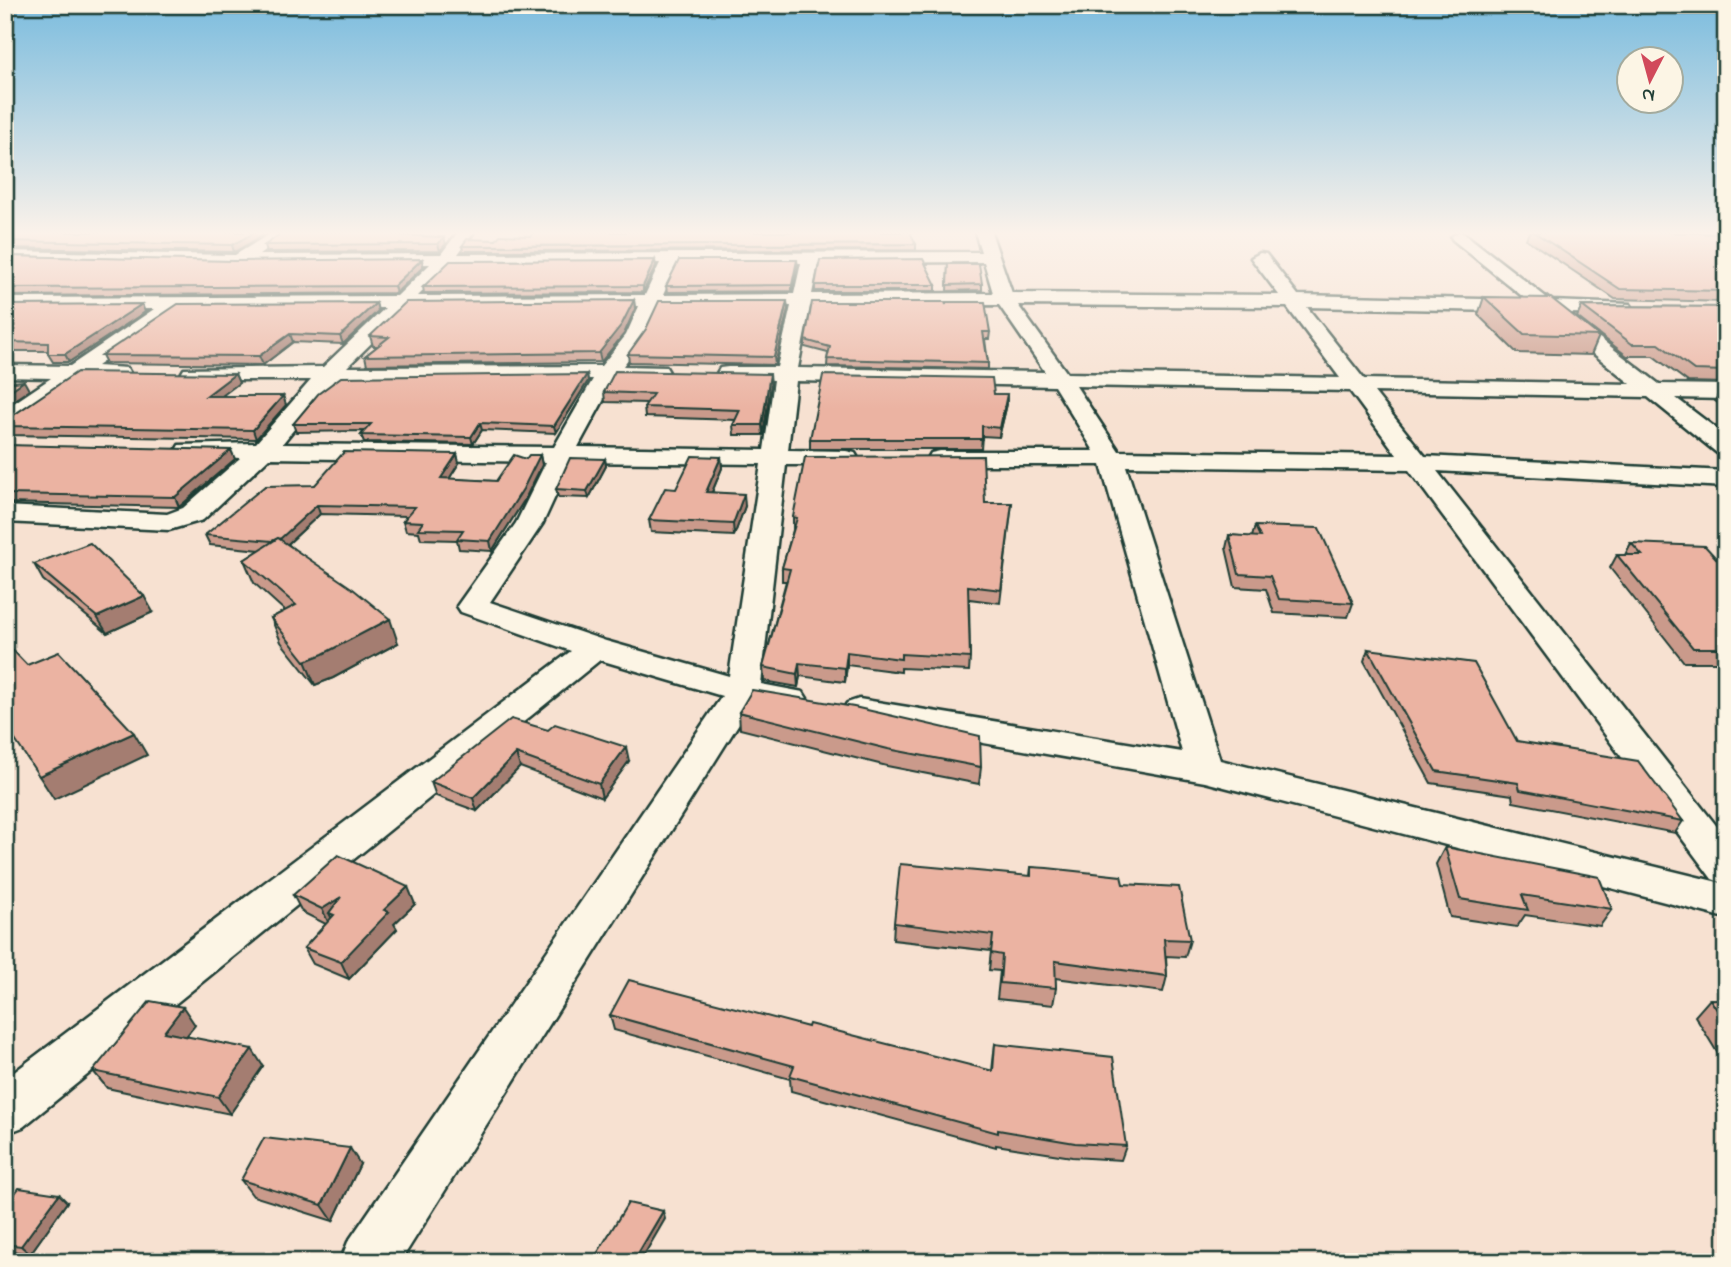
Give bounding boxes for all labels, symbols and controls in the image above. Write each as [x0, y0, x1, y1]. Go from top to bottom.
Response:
north arrow [1616, 46, 1686, 116]
text: N [1641, 80, 1656, 109]

